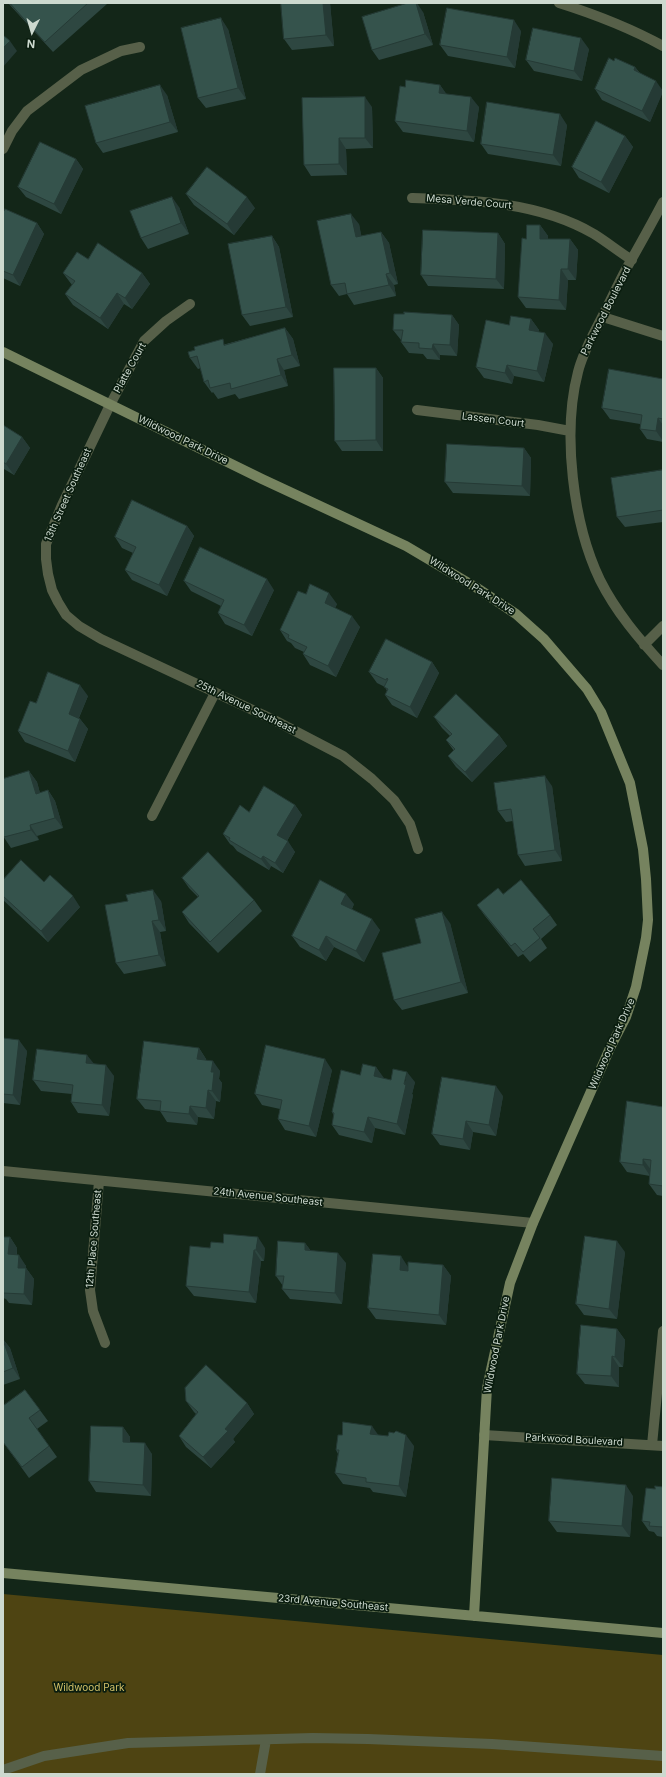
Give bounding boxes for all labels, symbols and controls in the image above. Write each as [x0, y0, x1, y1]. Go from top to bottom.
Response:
north arrow [12, 12, 52, 52]
text: N [26, 37, 36, 51]
street label: Mesa Verde Court [426, 192, 512, 212]
street label: Parkwood Boulevard [578, 265, 634, 357]
street label: Platte Court [111, 341, 149, 395]
street label: Lassen Court [461, 410, 525, 430]
street label: Wildwood Park Drive [136, 413, 230, 467]
street label: 13th Street Southeast [42, 446, 94, 544]
street label: Wildwood Park Drive [427, 555, 517, 617]
street label: 25th Avenue Southeast [194, 678, 298, 736]
street label: Wildwood Park Drive [586, 996, 638, 1092]
street label: 24th Avenue Southeast [213, 1185, 323, 1209]
street label: 12th Place Southeast [84, 1189, 104, 1289]
street label: Wildwood Park Drive [482, 1295, 512, 1395]
street label: Parkwood Boulevard [525, 1431, 623, 1449]
street label: 23rd Avenue Southeast [278, 1592, 388, 1614]
park label: Wildwood Park [53, 1682, 125, 1694]

